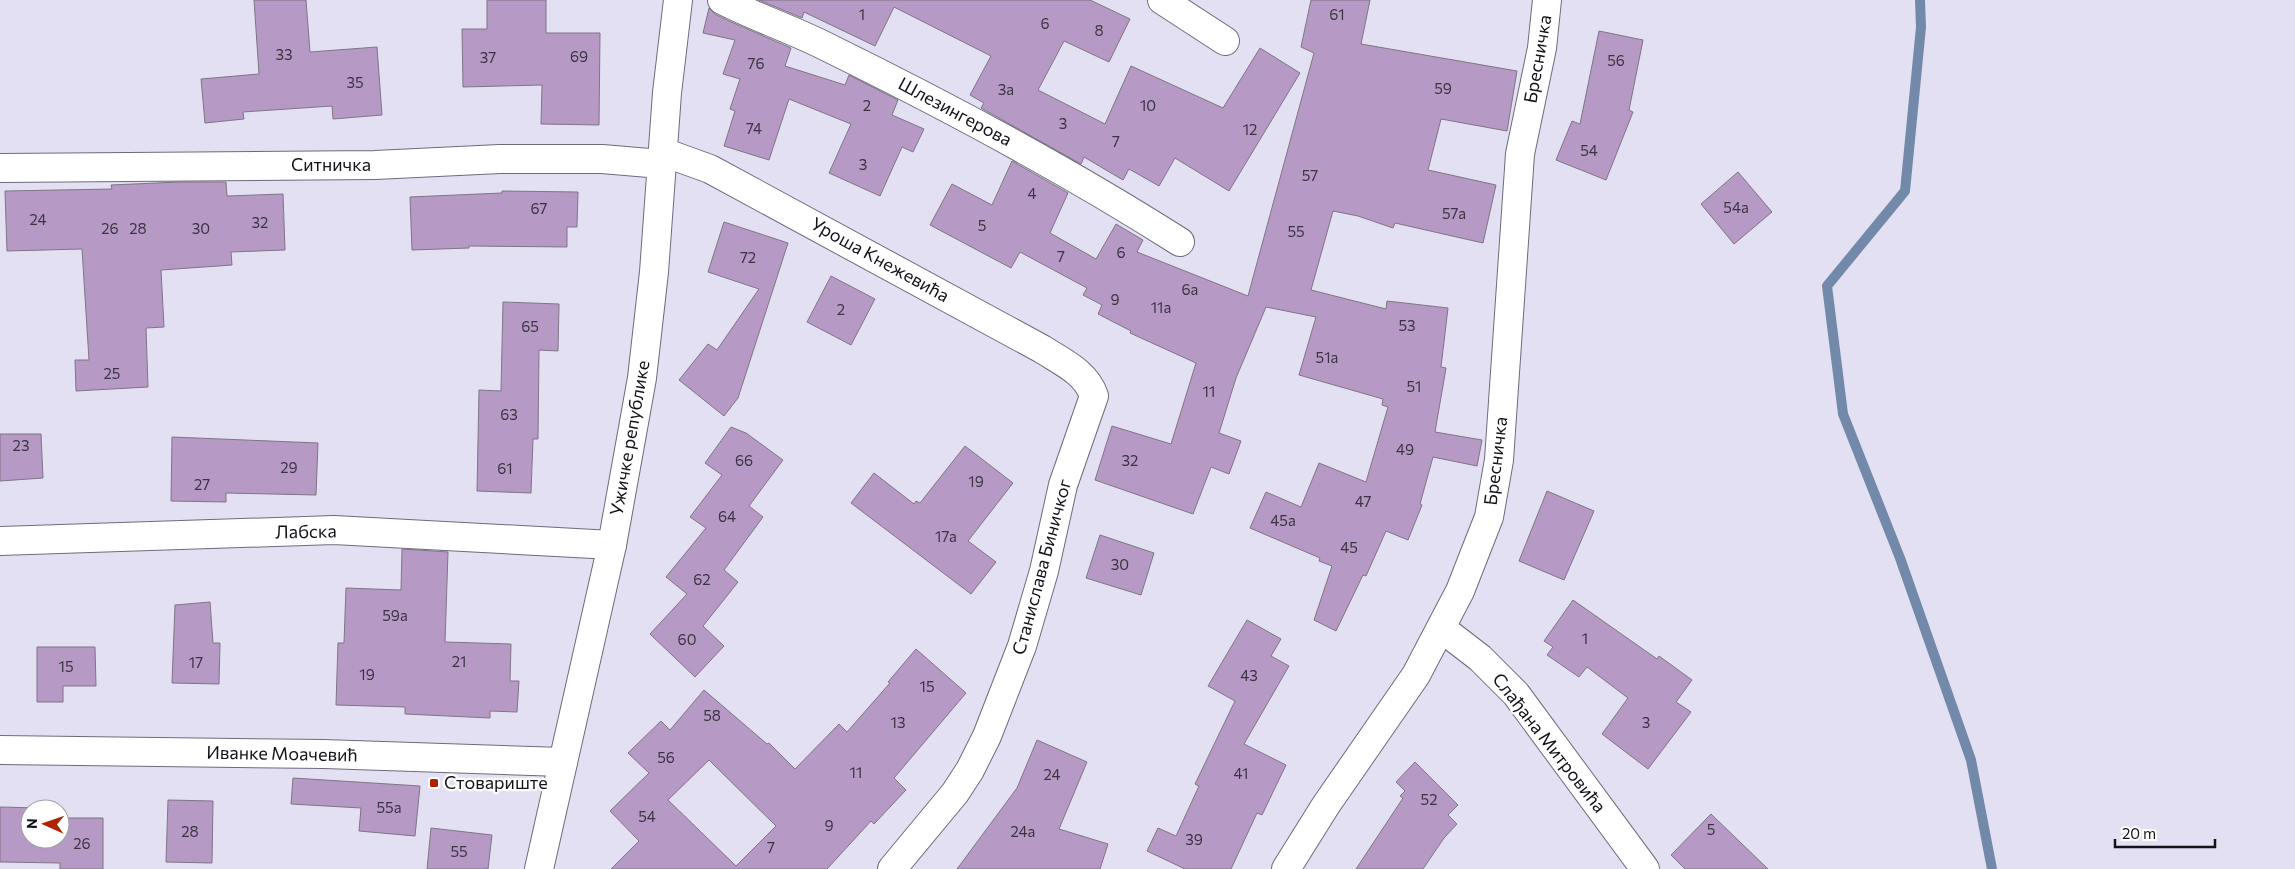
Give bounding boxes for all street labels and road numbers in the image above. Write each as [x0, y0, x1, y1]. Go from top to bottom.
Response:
street label: Бресничка [1518, 13, 1556, 105]
street label: Шлезингерова [895, 72, 1016, 150]
street label: Ситничка [291, 153, 371, 175]
street label: Уроша Кнежевића [807, 212, 953, 306]
street label: Ужичке републике [605, 359, 653, 517]
street label: Бресничка [1479, 415, 1511, 507]
street label: Станислава Биничког [1007, 476, 1075, 657]
street label: Лабска [275, 519, 337, 543]
street label: Слађана Митровића [1488, 668, 1611, 817]
street label: Иванке Моачевић [206, 741, 358, 765]

